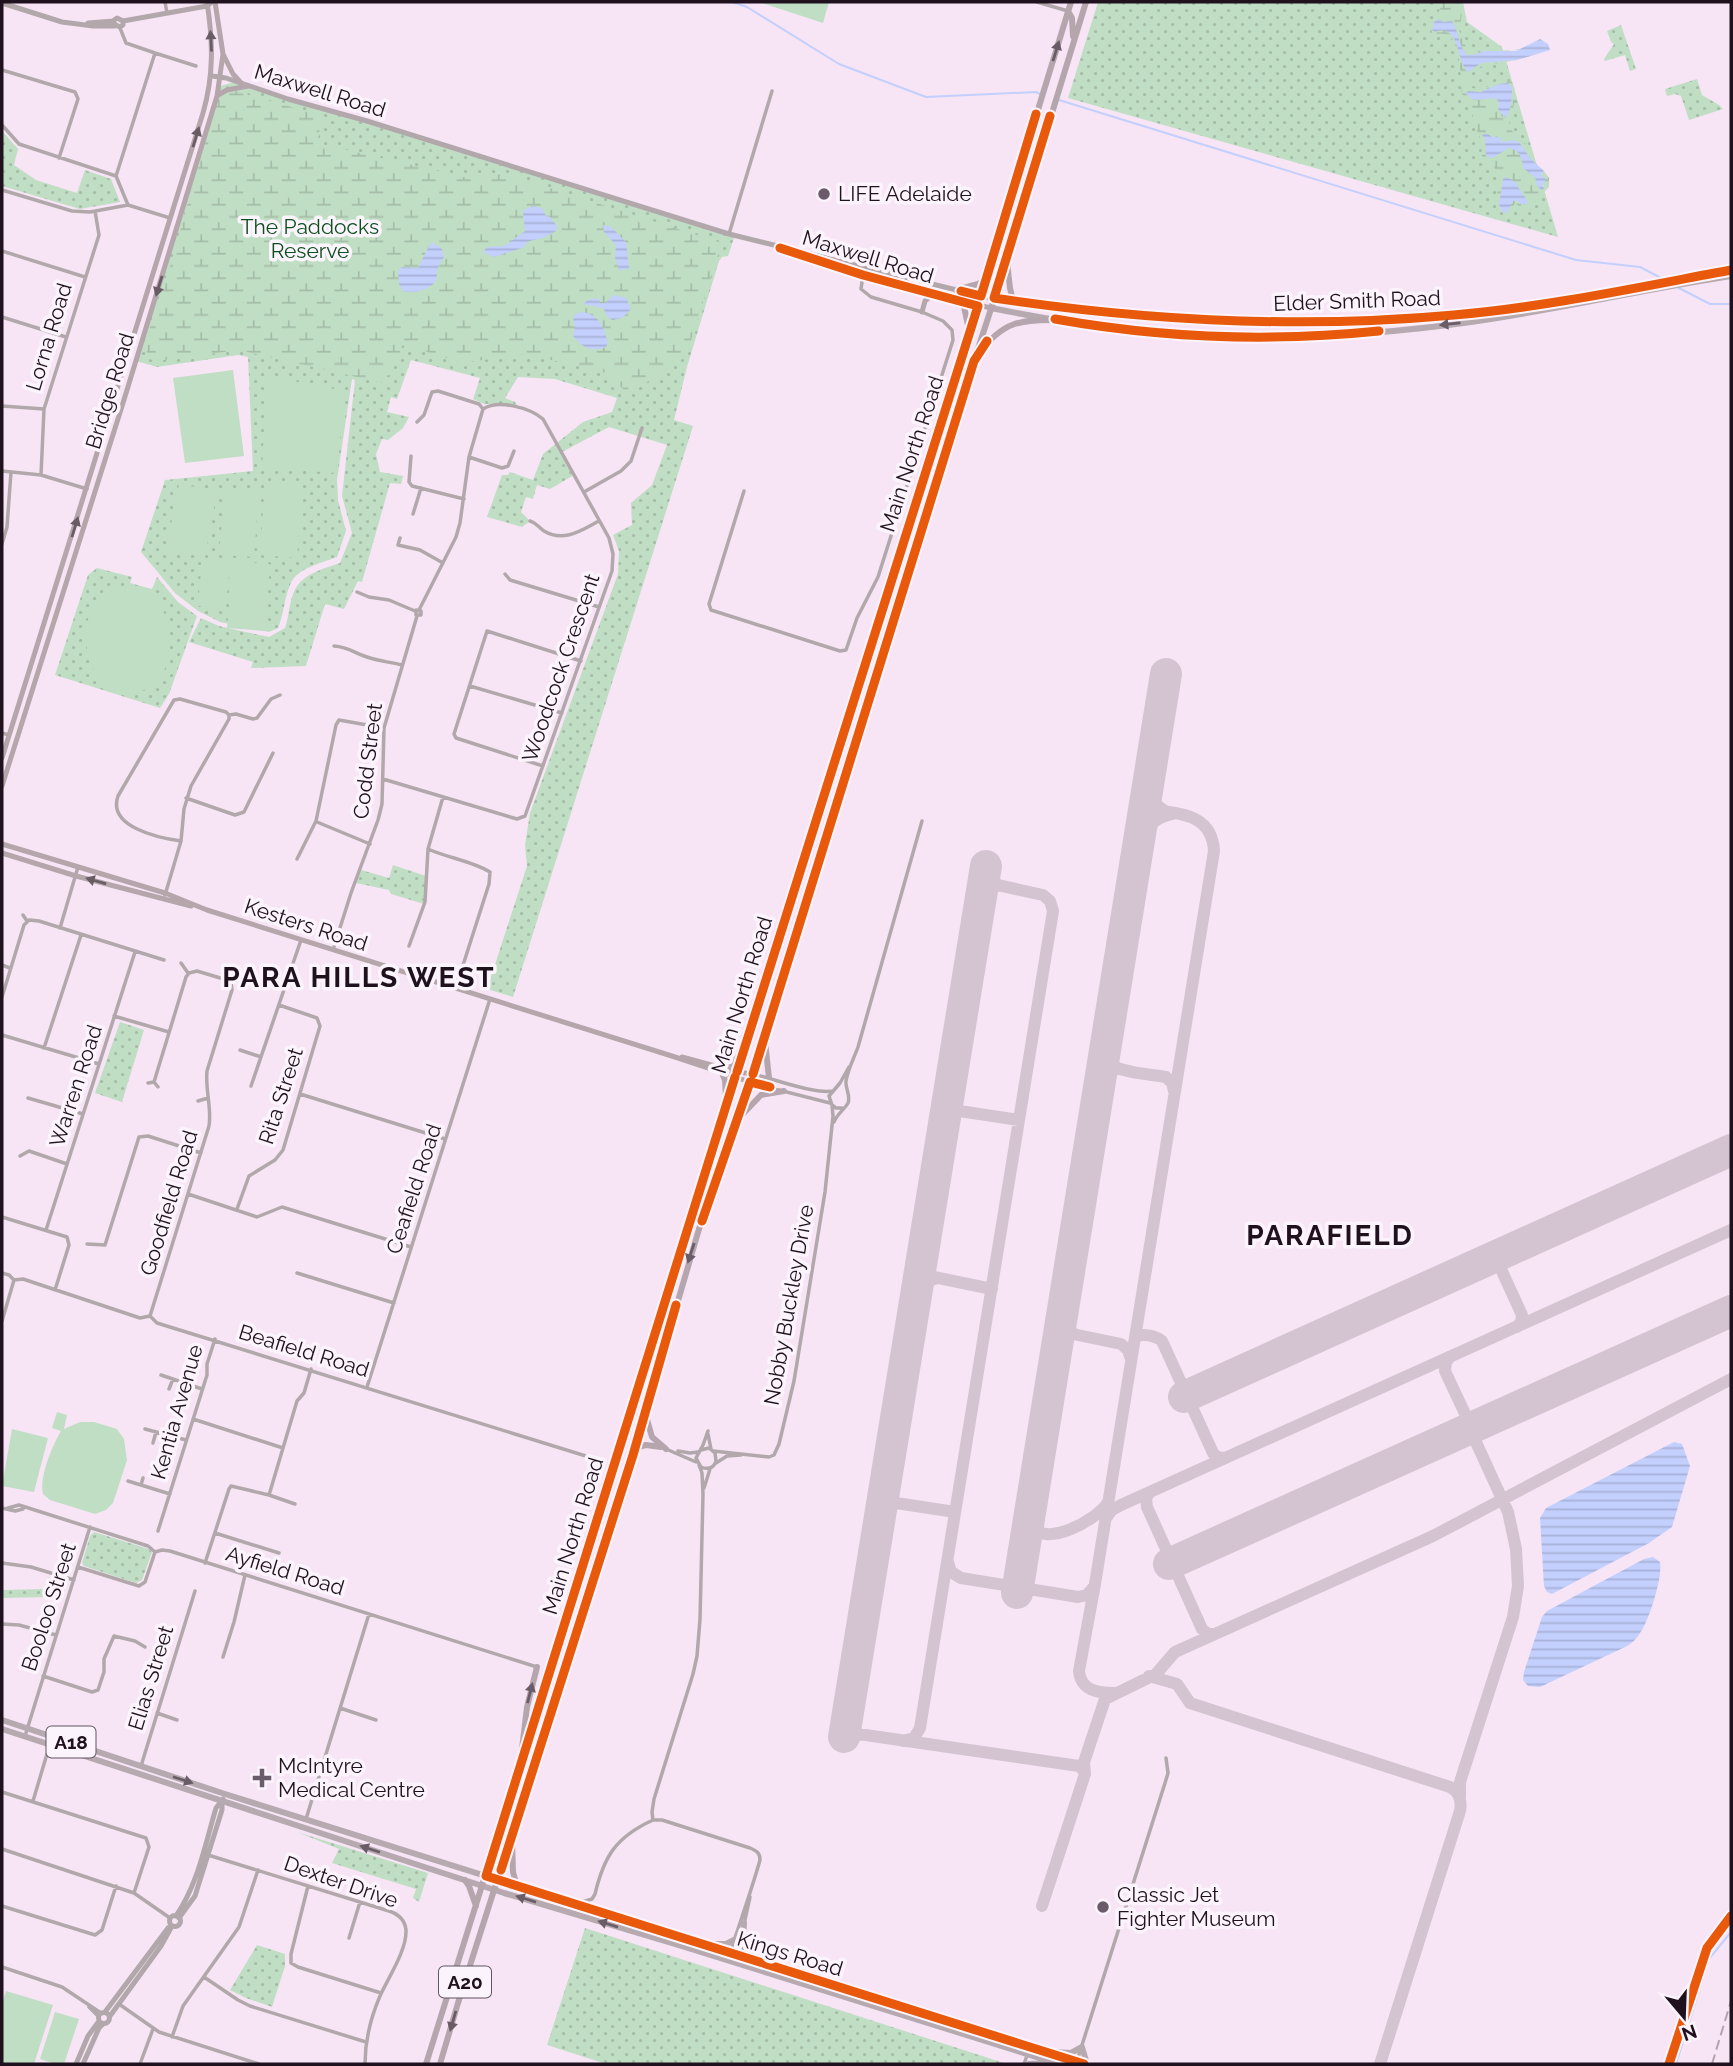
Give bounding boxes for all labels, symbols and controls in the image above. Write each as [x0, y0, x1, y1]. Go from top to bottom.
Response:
one-way arrow [205, 30, 216, 52]
one-way arrow [1051, 40, 1061, 61]
street label: Maxwell Road [252, 59, 389, 122]
one-way arrow [191, 127, 201, 148]
place label: LIFE Adelaide [838, 181, 972, 206]
marker: LIFE Adelaide [816, 186, 832, 202]
park label: The Paddocks Reserve [241, 214, 379, 263]
street label: Maxwell Road [800, 225, 937, 288]
one-way arrow [154, 275, 164, 296]
street label: Lorna Road [20, 280, 77, 394]
street label: Elder Smith Road [1273, 285, 1441, 316]
one-way arrow [1439, 319, 1461, 330]
street label: Bridge Road [80, 330, 139, 452]
street label: Main North Road [874, 373, 949, 535]
one-way arrow [70, 517, 80, 538]
street label: Woodcock Crescent [517, 570, 604, 765]
street label: Codd Street [348, 702, 387, 820]
one-way arrow [85, 876, 106, 886]
street label: Kesters Road [242, 893, 371, 956]
street label: Main North Road [706, 913, 777, 1076]
district label: PARA HILLS WEST [222, 961, 496, 994]
street label: Warren Road [44, 1022, 107, 1150]
street label: Rita Street [253, 1044, 308, 1147]
street label: Ceafield Road [381, 1121, 446, 1257]
street label: Goodfield Road [135, 1127, 202, 1278]
street label: Nobby Buckley Drive [759, 1203, 818, 1407]
district label: PARAFIELD [1246, 1219, 1414, 1252]
one-way arrow [686, 1243, 696, 1264]
street label: Beafield Road [236, 1319, 372, 1382]
street label: Kentia Avenue [145, 1342, 208, 1482]
street label: Main North Road [537, 1454, 608, 1617]
street label: Booloo Street [16, 1540, 81, 1674]
street label: Ayfield Road [223, 1541, 347, 1600]
street label: Elias Street [123, 1622, 178, 1733]
one-way arrow [525, 1682, 536, 1704]
road number: A18 [46, 1726, 96, 1758]
place label: McIntyre Medical Centre [278, 1753, 425, 1802]
marker: McIntyre Medical Centre [252, 1768, 272, 1788]
one-way arrow [172, 1775, 193, 1786]
one-way arrow [360, 1844, 381, 1854]
street label: Dexter Drive [281, 1850, 402, 1913]
place label: Classic Jet Fighter Museum [1117, 1882, 1276, 1931]
one-way arrow [515, 1893, 536, 1903]
marker: Classic Jet Fighter Museum [1095, 1899, 1111, 1915]
one-way arrow [597, 1918, 618, 1928]
street label: Kings Road [734, 1926, 846, 1981]
road number: A20 [439, 1966, 491, 1998]
north arrow [1649, 1982, 1719, 2052]
one-way arrow [447, 2010, 458, 2032]
text: N [1679, 2020, 1700, 2046]

